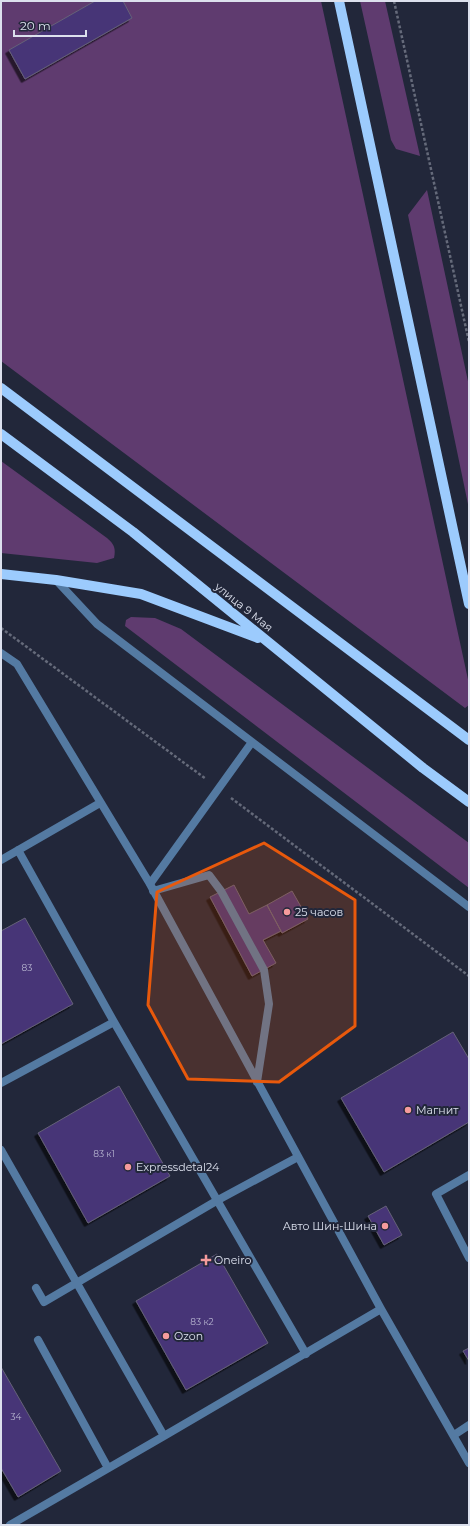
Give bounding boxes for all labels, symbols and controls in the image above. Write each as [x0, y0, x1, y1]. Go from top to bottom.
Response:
scale bar [14, 12, 86, 38]
text: 20 m [20, 18, 51, 33]
street label: улица 9 Мая [211, 579, 276, 635]
place label: 25 часов [295, 905, 343, 919]
marker: 25 часов [282, 907, 292, 917]
house number: 83 [22, 962, 32, 973]
place label: Магнит [416, 1103, 459, 1117]
marker: Магнит [403, 1105, 413, 1115]
house number: 83 к1 [93, 1148, 115, 1159]
place label: Expressdetal24 [136, 1160, 220, 1174]
marker: Expressdetal24 [123, 1162, 133, 1172]
place label: Авто Шин-Шина [283, 1219, 377, 1233]
marker: Авто Шин-Шина [380, 1221, 390, 1231]
place label: Oneiro [214, 1253, 252, 1267]
marker: Oneiro [201, 1255, 211, 1265]
house number: 83 к2 [190, 1316, 214, 1327]
place label: Ozon [174, 1329, 203, 1343]
marker: Ozon [161, 1331, 171, 1341]
house number: 34 [10, 1411, 22, 1422]

